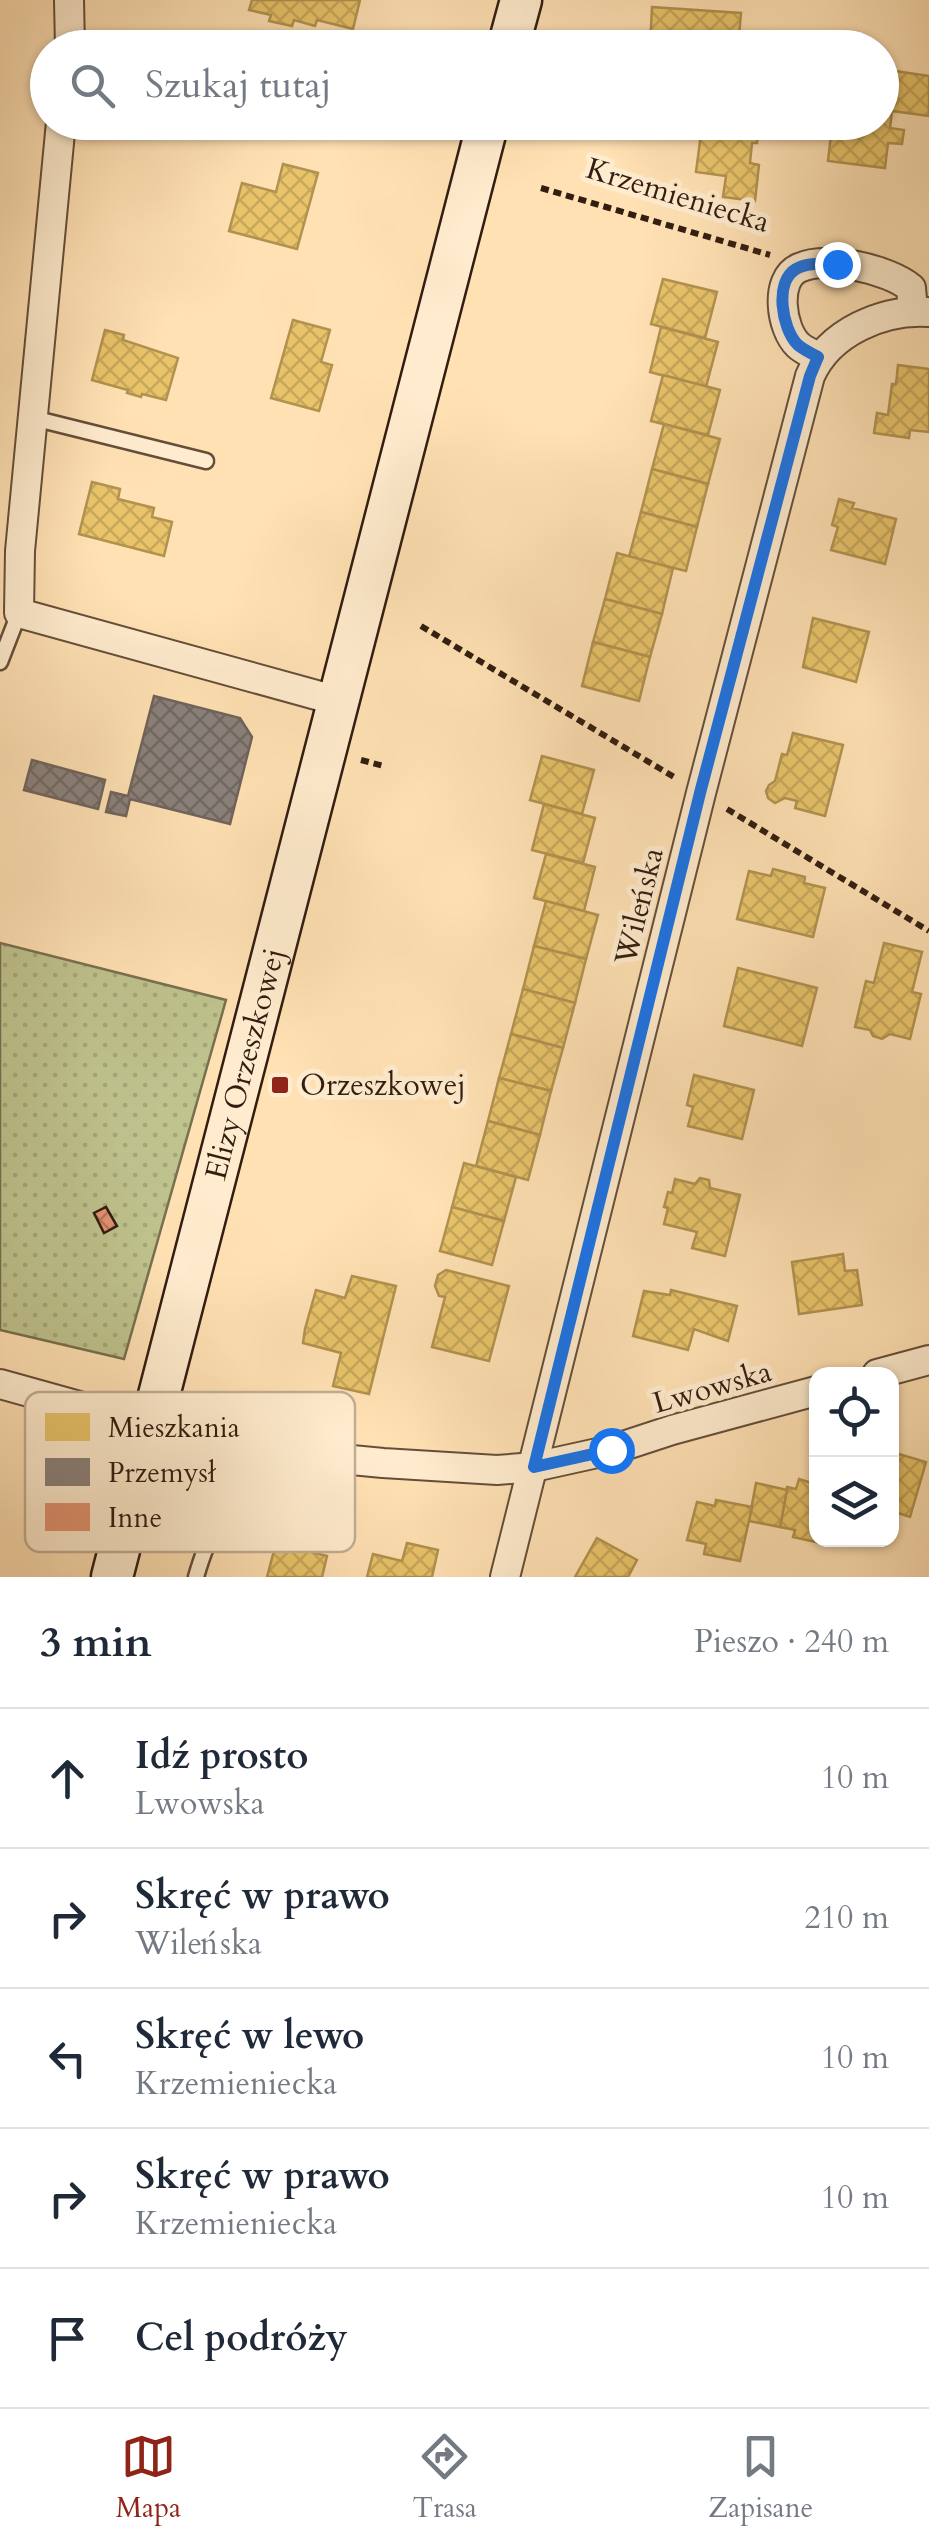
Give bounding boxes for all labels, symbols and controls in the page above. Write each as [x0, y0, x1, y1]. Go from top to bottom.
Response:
search box [30, 30, 899, 140]
icon: search [65, 58, 120, 113]
text: Szukaj tutaj [145, 59, 332, 111]
street label: Krzemieniecka [581, 148, 775, 243]
route end [815, 242, 861, 288]
street label: Wileńska [605, 843, 674, 970]
street label: Elizy Orzeszkowej [196, 944, 295, 1184]
place label: Orzeszkowej [300, 1065, 466, 1106]
marker: Orzeszkowej [269, 1074, 291, 1096]
street label: Lwowska [648, 1351, 776, 1424]
map controls [809, 1367, 899, 1547]
button: locate [809, 1367, 899, 1457]
legend [25, 1392, 355, 1552]
text: Mieszkania [108, 1409, 240, 1447]
route start [589, 1428, 635, 1474]
text: Przemysł [108, 1454, 217, 1492]
button: layers [809, 1457, 899, 1547]
text: Inne [108, 1499, 162, 1537]
text: 3 min [40, 1614, 152, 1671]
text: Pieszo · 240 m [694, 1620, 889, 1664]
text: Idź prosto [135, 1730, 308, 1782]
icon: ahead [40, 1751, 95, 1806]
text: 10 m [821, 1756, 889, 1800]
text: Lwowska [135, 1782, 265, 1826]
text: Skręć w prawo [135, 1870, 390, 1922]
icon: right [40, 1891, 95, 1946]
text: 210 m [804, 1896, 889, 1940]
text: Wileńska [135, 1922, 262, 1966]
text: Skręć w lewo [135, 2010, 364, 2062]
icon: left [40, 2031, 95, 2086]
text: 10 m [821, 2036, 889, 2080]
text: Krzemieniecka [135, 2062, 337, 2106]
text: Skręć w prawo [135, 2150, 390, 2202]
icon: right [40, 2171, 95, 2226]
text: 10 m [821, 2176, 889, 2220]
text: Krzemieniecka [135, 2202, 337, 2246]
icon: arrive [40, 2311, 95, 2366]
text: Cel podróży [135, 2312, 348, 2364]
tab: Mapa [116, 2429, 181, 2527]
tab: Trasa [413, 2429, 477, 2527]
tab: Zapisane [708, 2429, 813, 2527]

